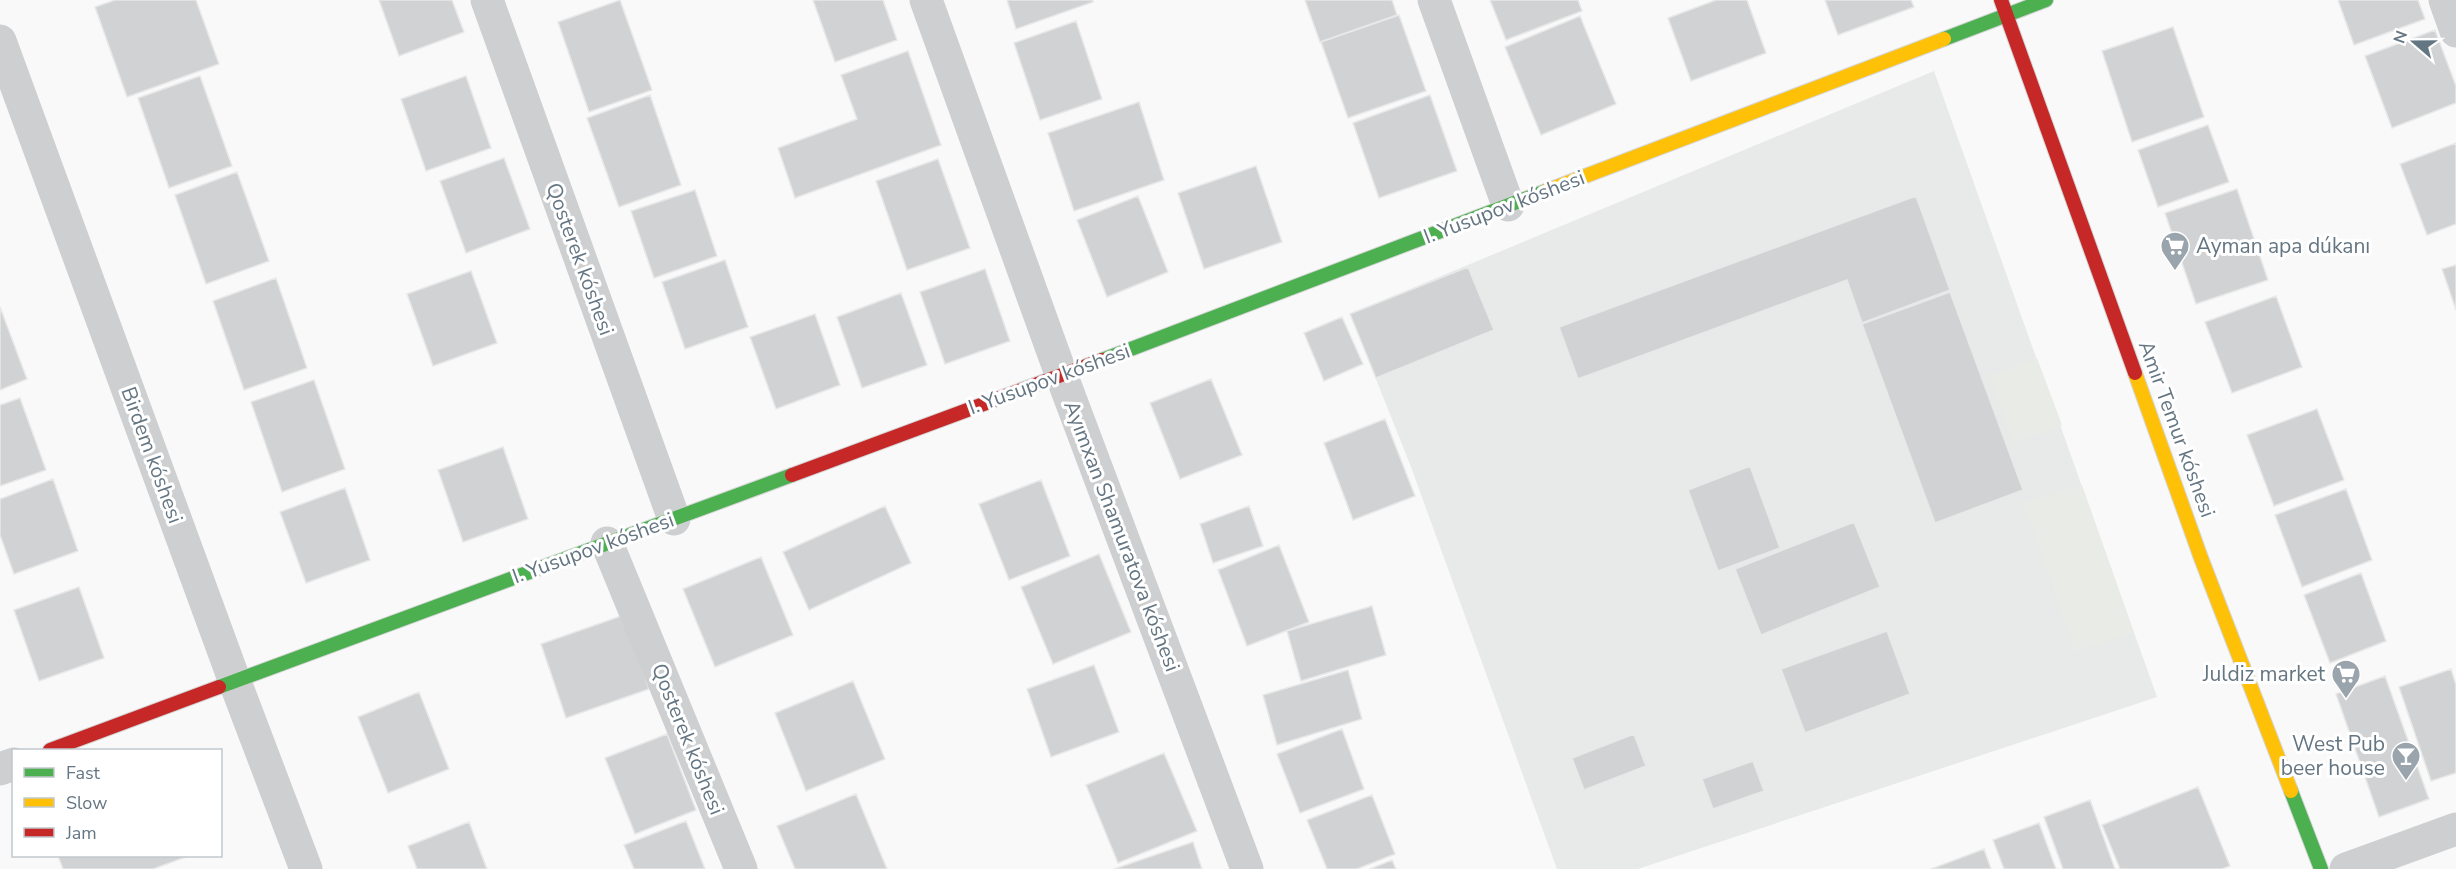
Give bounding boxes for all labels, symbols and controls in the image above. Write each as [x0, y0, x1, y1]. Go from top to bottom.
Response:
north arrow [2384, 12, 2444, 72]
text: N [2388, 28, 2413, 47]
street label: I. Yusupov kóshesi [1419, 163, 1589, 251]
street label: Qosterek kóshesi [539, 179, 621, 339]
supermarket icon: Ayman apa dúkanı [2159, 230, 2191, 272]
place label: Ayman apa dúkanı [2196, 232, 2370, 260]
street label: I. Yusupov kóshesi [964, 337, 1134, 421]
street label: Amir Temur kóshesi [2132, 337, 2222, 521]
street label: Birdem kóshesi [114, 383, 190, 527]
street label: Ayımxan Shamuratova kóshesi [1057, 397, 1187, 675]
street label: I. Yusupov kóshesi [508, 506, 678, 590]
supermarket icon: Juldiz market [2330, 658, 2362, 700]
street label: Qosterek kóshesi [645, 659, 731, 819]
place label: Juldiz market [2202, 660, 2326, 688]
place label: West Pub beer house [2281, 730, 2385, 782]
bar icon: West Pub beer house [2390, 740, 2422, 782]
legend [12, 749, 222, 857]
text: Fast [66, 761, 101, 785]
text: Slow [66, 791, 107, 815]
text: Jam [65, 821, 97, 845]

